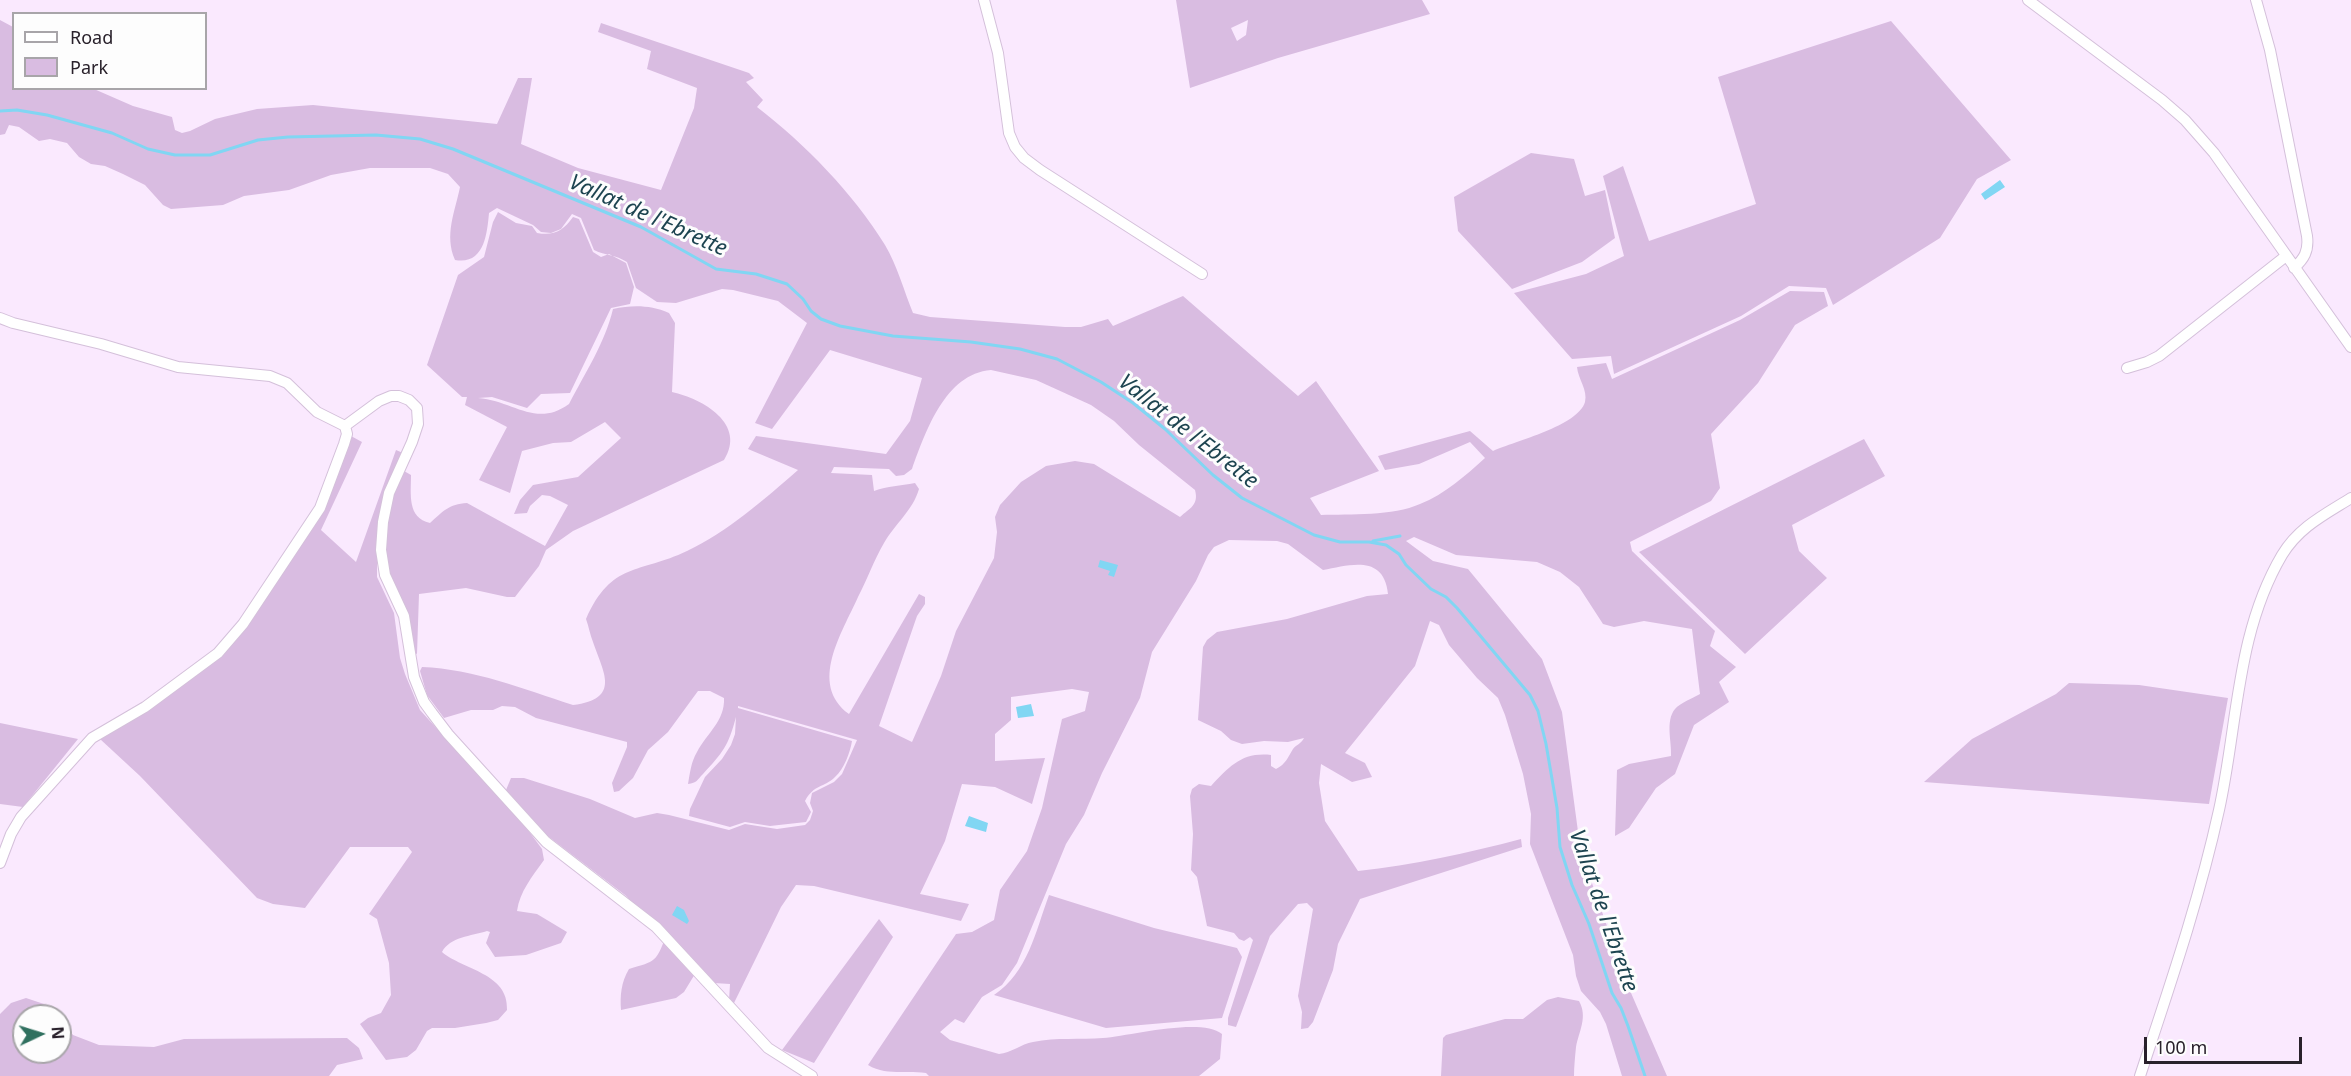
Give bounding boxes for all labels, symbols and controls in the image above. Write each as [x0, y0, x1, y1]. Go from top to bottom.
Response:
legend [12, 12, 207, 90]
text: Road [70, 25, 113, 49]
text: Park [70, 55, 108, 79]
water label: Vallat de l'Ebrette [565, 169, 731, 263]
water label: Vallat de l'Ebrette [1113, 369, 1263, 495]
water label: Vallat de l'Ebrette [1563, 826, 1643, 996]
north arrow [12, 1004, 72, 1064]
scale bar [2147, 1025, 2304, 1063]
text: N [47, 1026, 69, 1040]
text: 100 m [2155, 1035, 2207, 1059]

